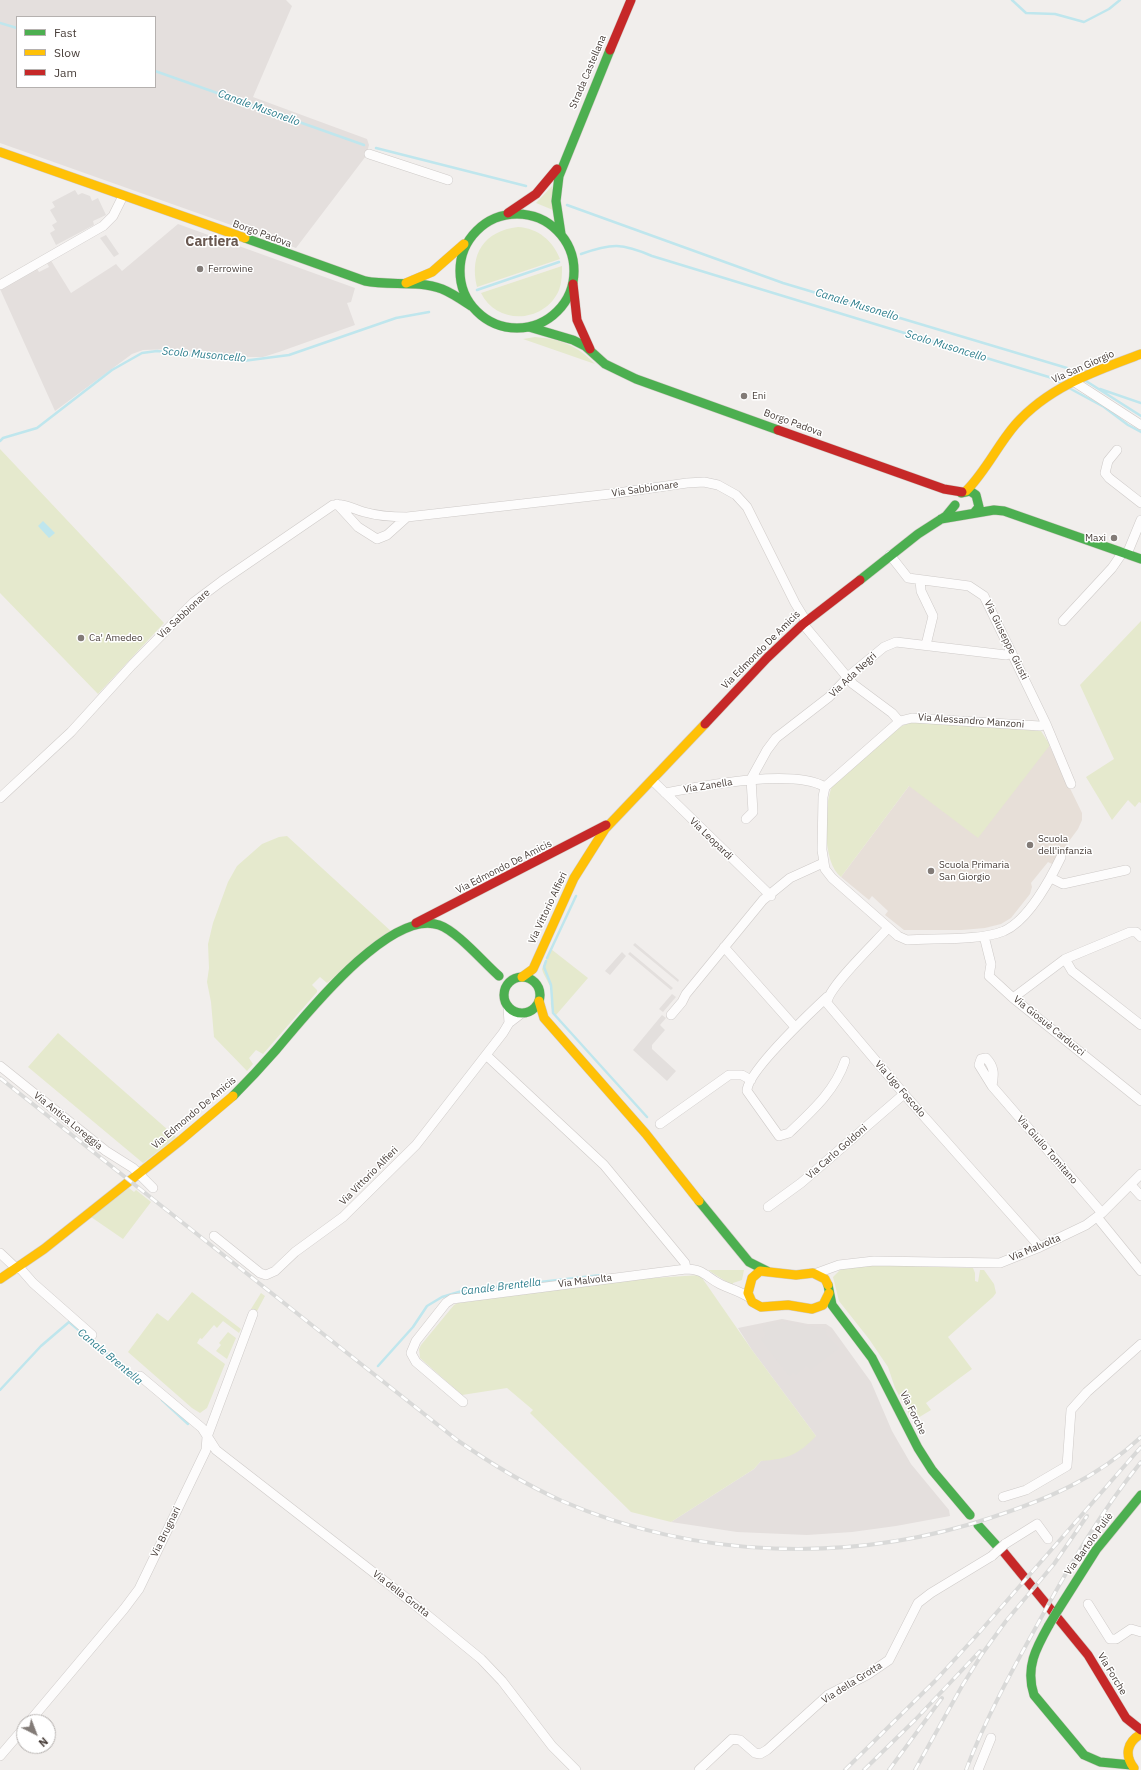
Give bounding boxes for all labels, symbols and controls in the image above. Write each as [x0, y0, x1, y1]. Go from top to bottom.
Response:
legend [16, 16, 156, 88]
text: Fast [54, 25, 77, 40]
street label: Strada Castellana [567, 33, 609, 111]
text: Slow [54, 45, 80, 60]
text: Jam [54, 65, 77, 80]
water label: Canale Musonello [216, 87, 302, 129]
street label: Borgo Padova [231, 218, 293, 250]
district label: Cartiera [185, 234, 239, 250]
place label: Ferrowine [208, 263, 253, 275]
marker: Ferrowine [195, 264, 205, 274]
water label: Canale Musonello [814, 286, 900, 324]
water label: Scolo Musoncello [904, 327, 988, 365]
water label: Scolo Musoncello [161, 345, 247, 365]
street label: Via San Giorgio [1050, 348, 1116, 386]
place label: Eni [752, 390, 766, 402]
marker: Eni [739, 391, 749, 401]
street label: Borgo Padova [762, 407, 824, 439]
street label: Via Sabbionare [611, 478, 679, 500]
place label: Maxi [1085, 532, 1106, 544]
marker: Maxi [1109, 533, 1119, 543]
street label: Via Sabbionare [155, 587, 213, 641]
street label: Via Giuseppe Giusti [982, 598, 1030, 682]
street label: Via Edmondo De Amicis [719, 608, 803, 692]
place label: Ca' Amedeo [89, 632, 143, 644]
marker: Ca' Amedeo [76, 633, 86, 643]
street label: Via Ada Negri [827, 650, 879, 700]
street label: Via Alessandro Manzoni [917, 711, 1025, 731]
street label: Via Zanella [683, 776, 733, 796]
street label: Via Leopardi [687, 815, 735, 863]
place label: Scuola dell'infanzia [1038, 833, 1092, 856]
street label: Via Edmondo De Amicis [454, 838, 554, 896]
marker: Scuola dell'infanzia [1025, 840, 1035, 850]
place label: Scuola Primaria San Giorgio [939, 859, 1009, 882]
marker: Scuola Primaria San Giorgio [926, 866, 936, 876]
street label: Via Vittorio Alfieri [526, 870, 570, 946]
street label: Via Giosuè Carducci [1011, 993, 1087, 1059]
street label: Via Ugo Foscolo [872, 1058, 928, 1120]
street label: Via Edmondo De Amicis [149, 1074, 239, 1152]
street label: Via Antica Loreggia [31, 1090, 105, 1152]
street label: Via Giulio Tomitano [1014, 1113, 1080, 1187]
street label: Via Carlo Goldoni [804, 1122, 870, 1182]
street label: Via Vittorio Alfieri [337, 1144, 401, 1208]
street label: Via Malvolta [1008, 1232, 1062, 1264]
street label: Via Malvolta [557, 1272, 613, 1290]
water label: Canale Brentella [460, 1276, 542, 1298]
water label: Canale Brentella [75, 1326, 145, 1388]
street label: Via Forche [897, 1389, 929, 1437]
street label: Via Brugnari [149, 1505, 183, 1559]
street label: Via Bartolo Puliè [1062, 1511, 1116, 1577]
street label: Via della Grotta [370, 1568, 432, 1620]
street label: Via Forche [1095, 1651, 1129, 1697]
street label: Via della Grotta [820, 1660, 884, 1706]
north arrow [16, 1714, 56, 1754]
text: N [36, 1734, 51, 1750]

